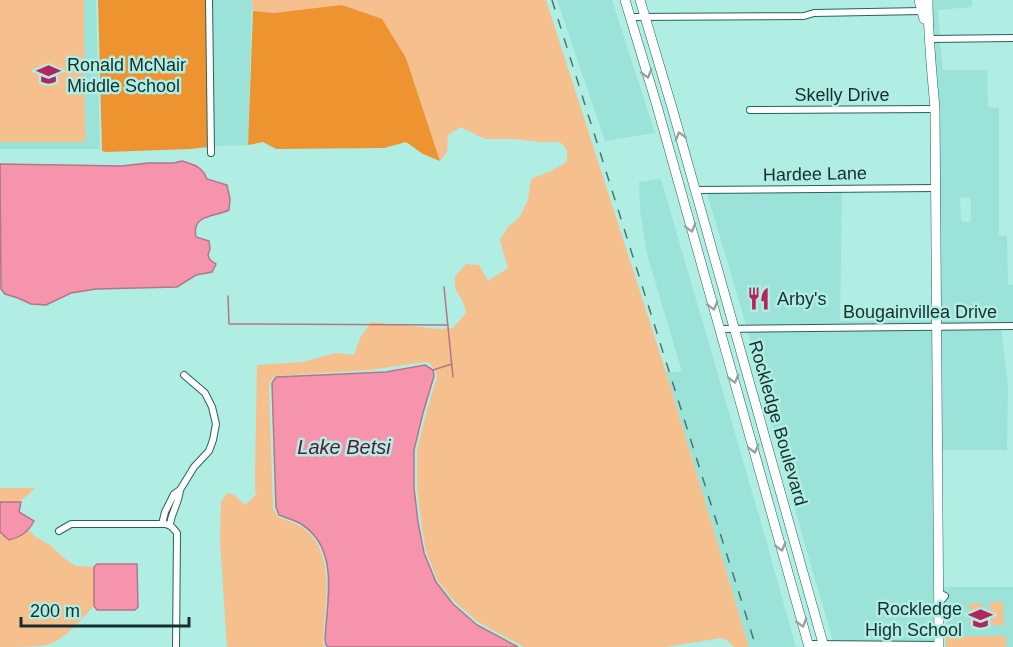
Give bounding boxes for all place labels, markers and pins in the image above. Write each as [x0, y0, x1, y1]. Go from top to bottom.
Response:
place label: Ronald McNair Middle School [67, 55, 186, 96]
school or university icon: Ronald McNair Middle School [36, 62, 62, 88]
restaurant icon: Arby's [746, 286, 772, 312]
place label: Arby's [777, 289, 826, 309]
place label: Rockledge High School [865, 599, 962, 640]
school or university icon: Rockledge High School [967, 606, 993, 632]

